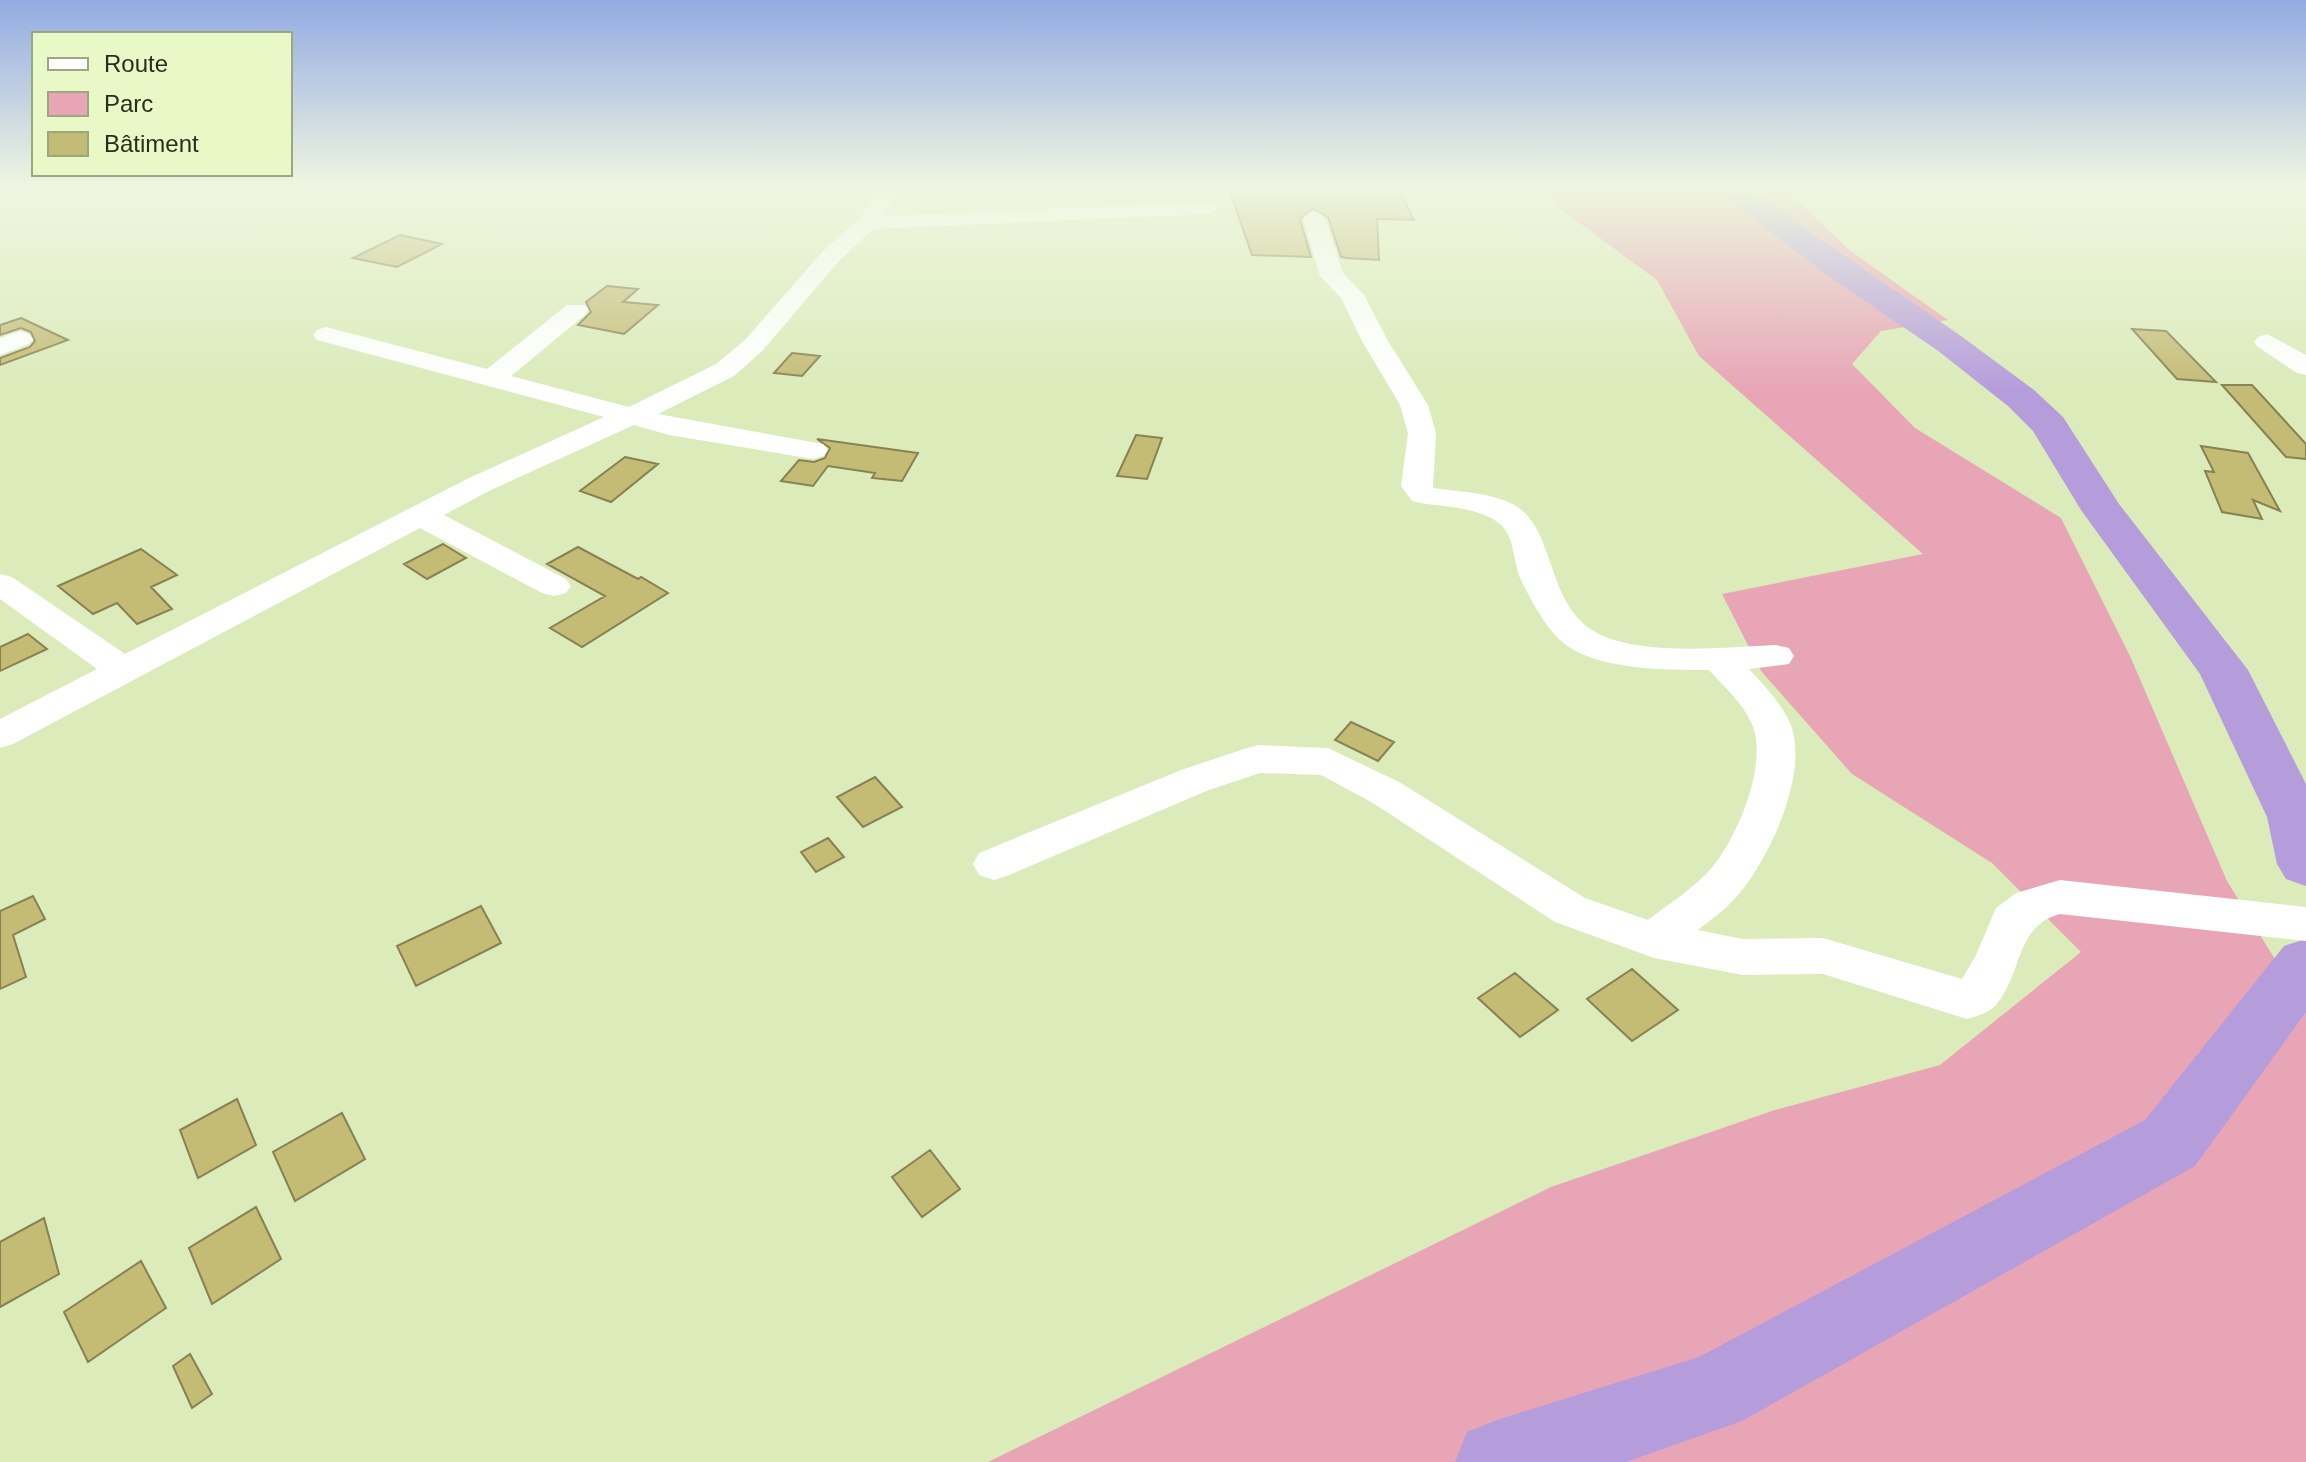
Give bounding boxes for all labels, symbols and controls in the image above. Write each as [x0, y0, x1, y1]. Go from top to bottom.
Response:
legend [32, 32, 292, 176]
text: Route [104, 50, 168, 77]
text: Parc [104, 90, 153, 117]
text: Bâtiment [104, 130, 199, 157]

